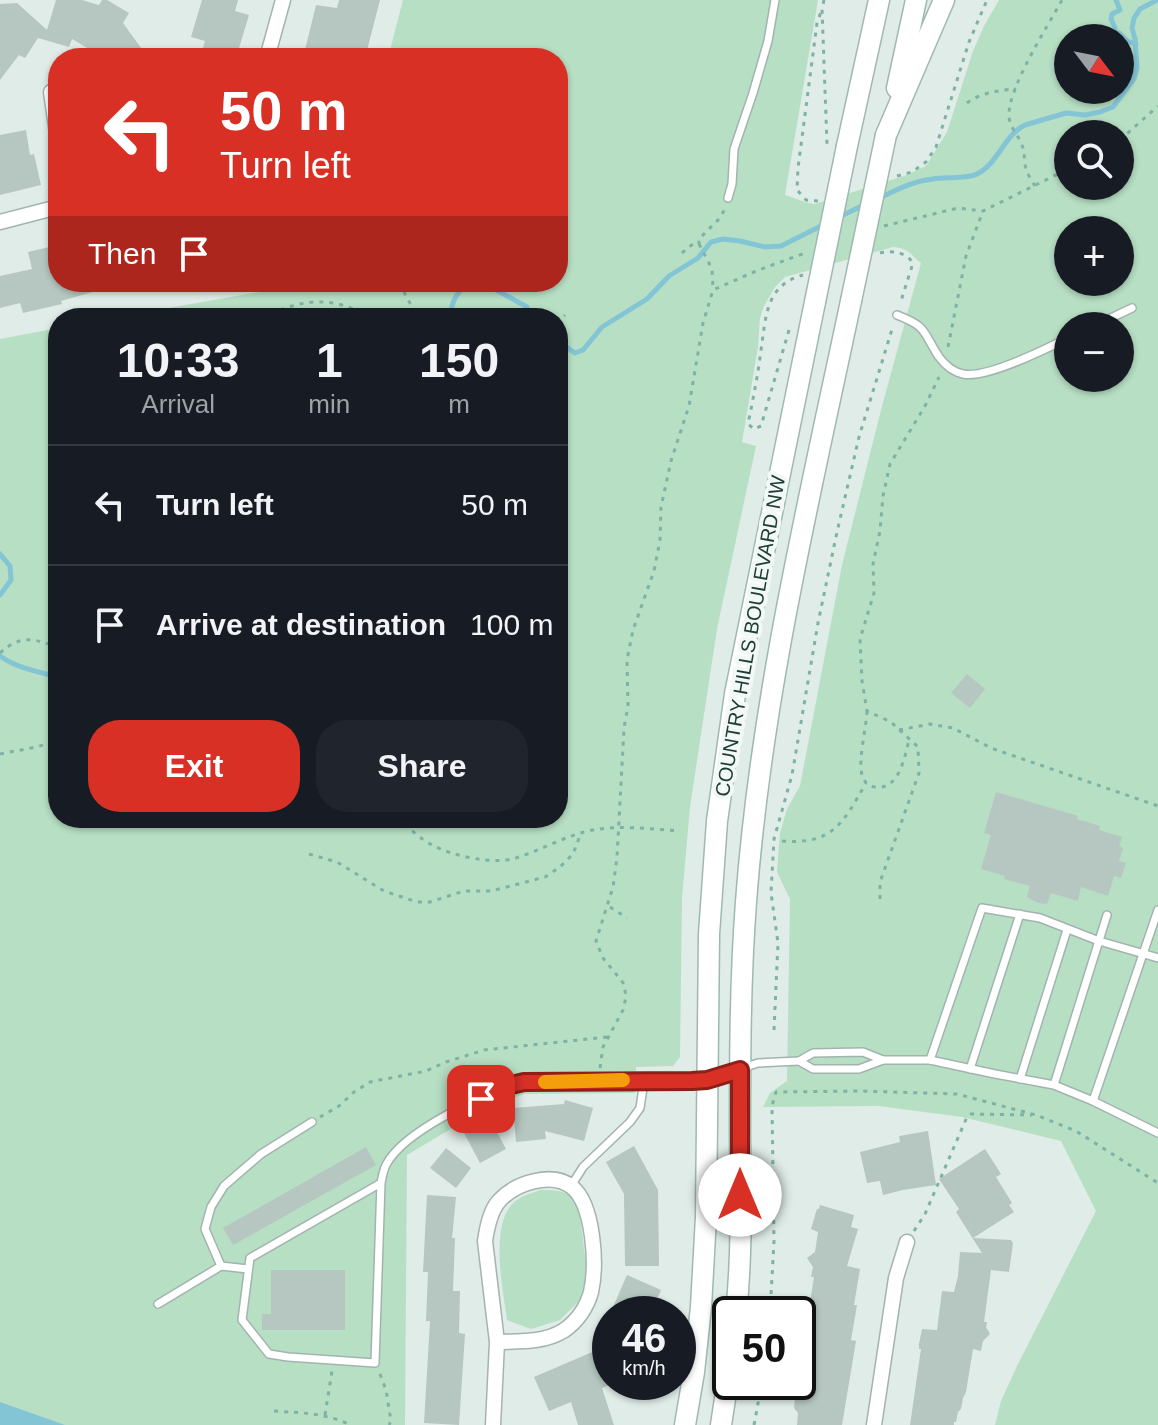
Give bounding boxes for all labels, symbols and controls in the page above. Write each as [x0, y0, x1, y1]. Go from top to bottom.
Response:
north arrow [1054, 24, 1134, 104]
map controls [1054, 24, 1134, 392]
text: 50 m [220, 79, 348, 142]
icon: left [88, 80, 192, 184]
button: search [1054, 120, 1134, 200]
text: Turn left [220, 145, 351, 186]
button: + [1054, 216, 1134, 296]
icon: arrive [172, 232, 216, 276]
text: Then [88, 237, 156, 270]
button: − [1054, 312, 1134, 392]
text: 10:33 [117, 334, 240, 387]
text: 1 [316, 334, 343, 387]
text: 150 [419, 334, 499, 387]
text: Arrival [141, 389, 215, 419]
text: min [308, 389, 350, 419]
text: m [448, 389, 470, 419]
street label: COUNTRY HILLS BOULEVARD NW [711, 474, 789, 798]
icon: left [88, 483, 132, 527]
text: Turn left [156, 488, 274, 521]
text: 50 m [461, 488, 528, 521]
icon: arrive [88, 603, 132, 647]
text: Arrive at destination [156, 608, 446, 641]
text: 100 m [470, 608, 553, 641]
button: Exit [88, 720, 300, 812]
button: Share [316, 720, 528, 812]
pin [447, 1065, 515, 1133]
icon: arrive [459, 1077, 503, 1121]
position arrow [698, 1153, 782, 1237]
speed limit sign: 50 [712, 1296, 816, 1400]
text: 46 [622, 1316, 666, 1360]
text: km/h [622, 1357, 666, 1379]

